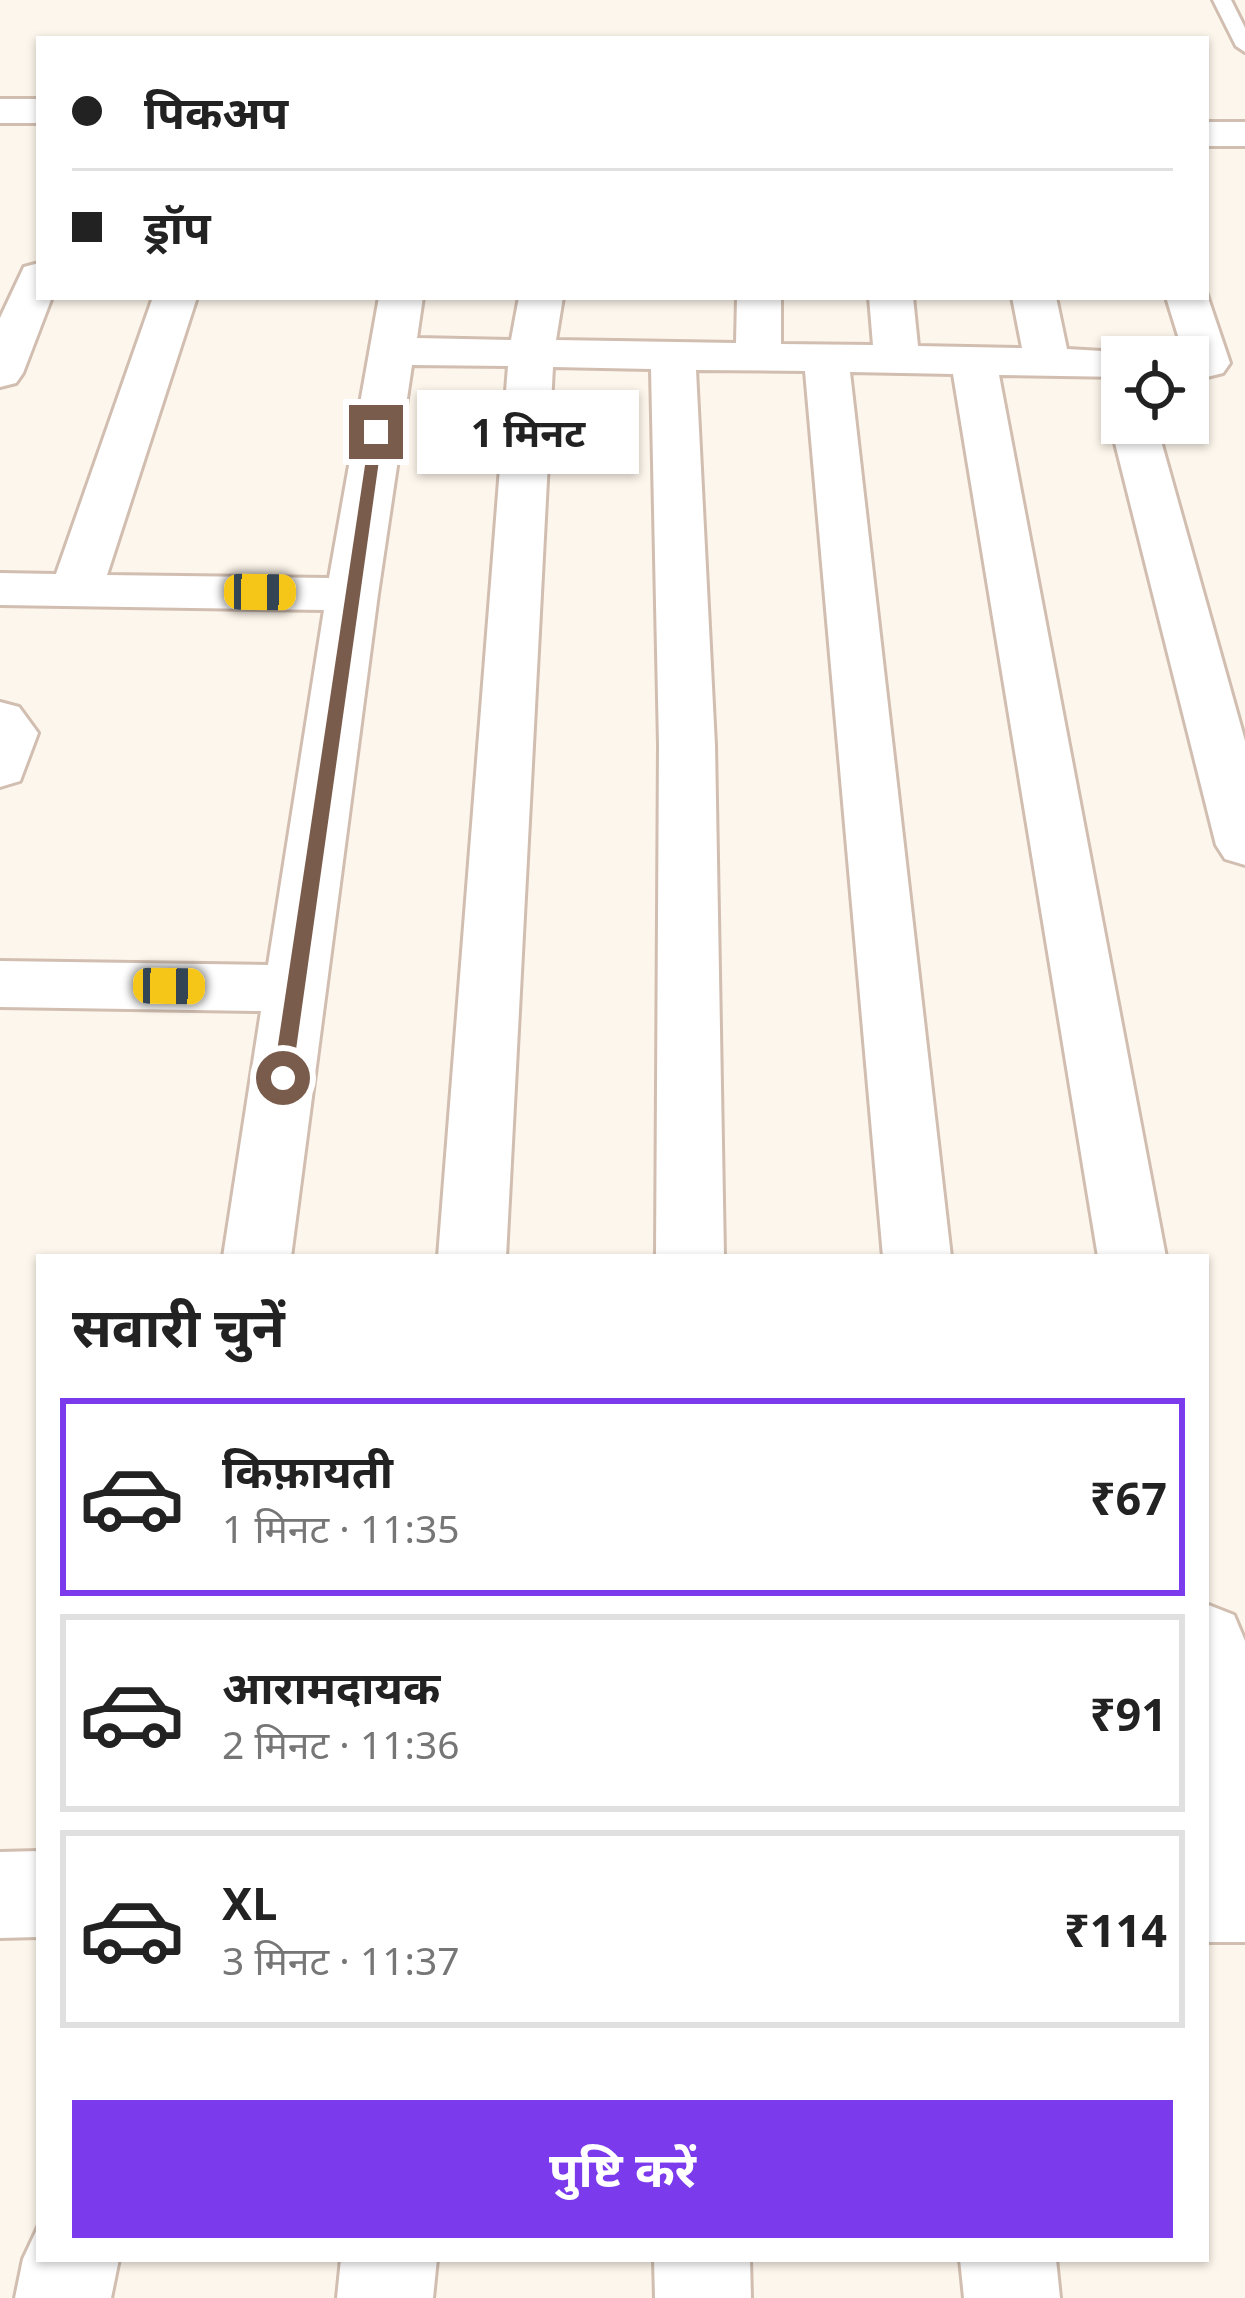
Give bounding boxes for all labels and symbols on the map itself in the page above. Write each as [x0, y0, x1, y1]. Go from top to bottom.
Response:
callout: 1 मिनट [418, 390, 640, 474]
route end [349, 405, 403, 459]
car [224, 573, 296, 611]
car [133, 967, 205, 1005]
route start [256, 1051, 310, 1105]

